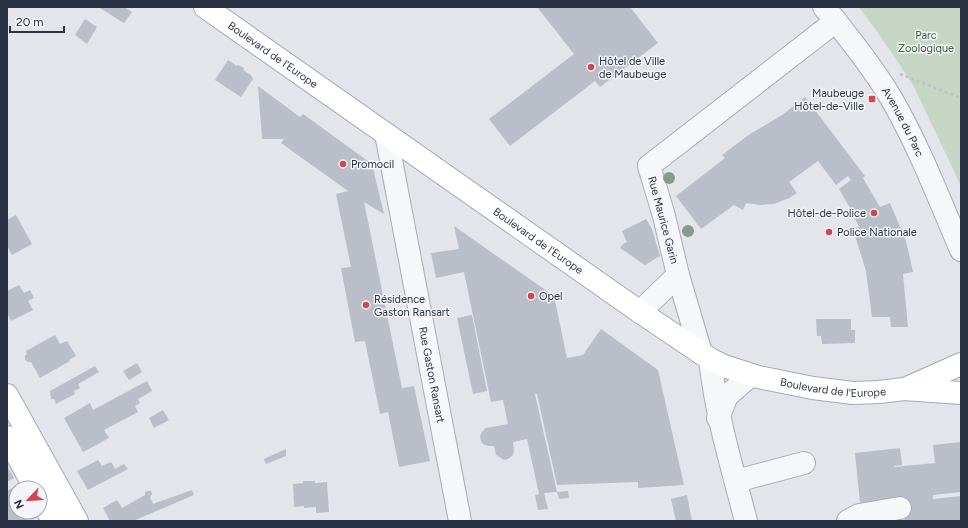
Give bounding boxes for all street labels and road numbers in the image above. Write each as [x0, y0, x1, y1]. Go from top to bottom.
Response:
street label: Boulevard de l'Europe [226, 19, 320, 91]
street label: Avenue du Parc [879, 85, 927, 159]
street label: Rue Maurice Garin [645, 175, 681, 265]
street label: Boulevard de l'Europe [491, 205, 586, 277]
street label: Rue Gaston Ransart [416, 325, 448, 424]
street label: Boulevard de l'Europe [779, 375, 887, 400]

